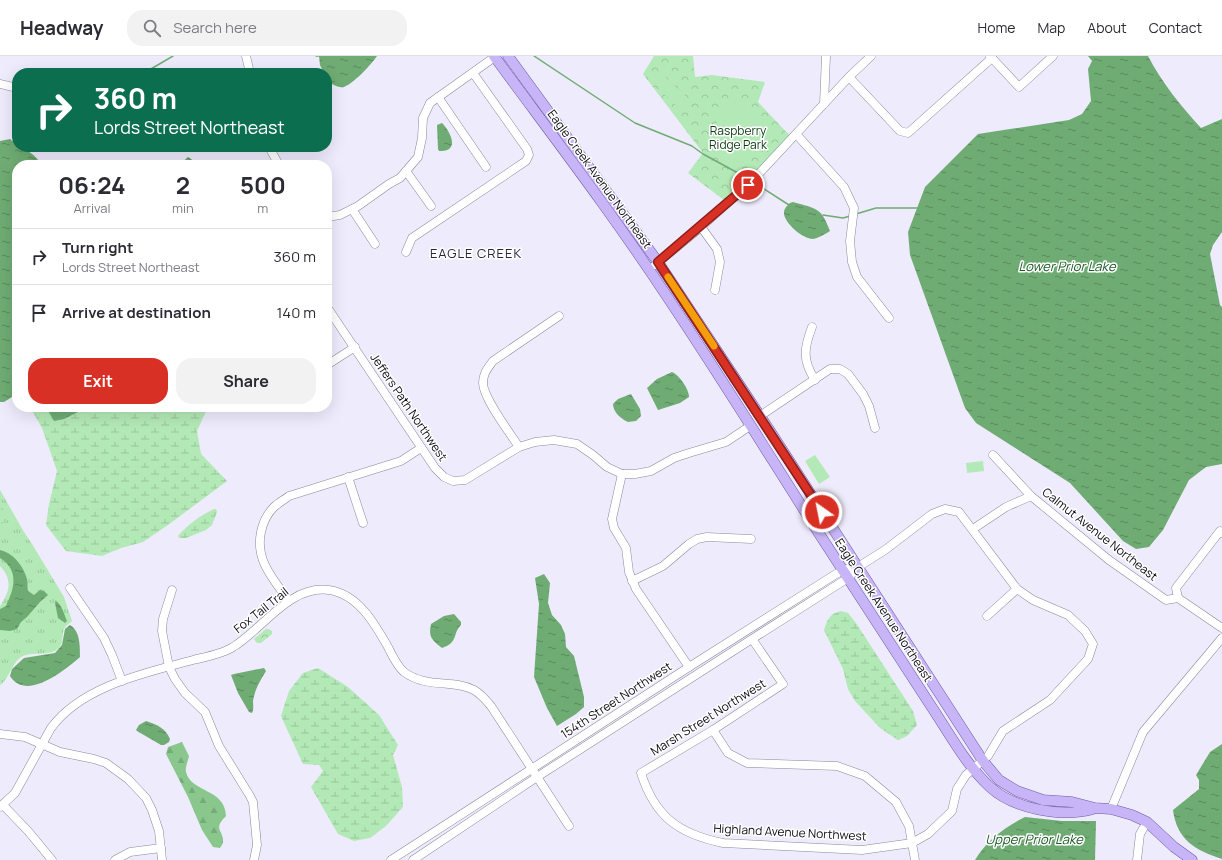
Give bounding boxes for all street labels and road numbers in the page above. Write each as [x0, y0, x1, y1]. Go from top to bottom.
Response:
street label: Eagle Creek Avenue Northeast [544, 106, 656, 252]
street label: Jeffers Path Northwest [367, 350, 452, 464]
street label: Calmut Avenue Northeast [1039, 483, 1161, 585]
street label: Eagle Creek Avenue Northeast [831, 535, 937, 685]
street label: Fox Tail Trail [230, 583, 292, 637]
street label: 154th Street Northwest [557, 658, 675, 742]
street label: Marsh Street Northwest [647, 674, 769, 759]
street label: Highland Avenue Northwest [713, 819, 867, 845]

